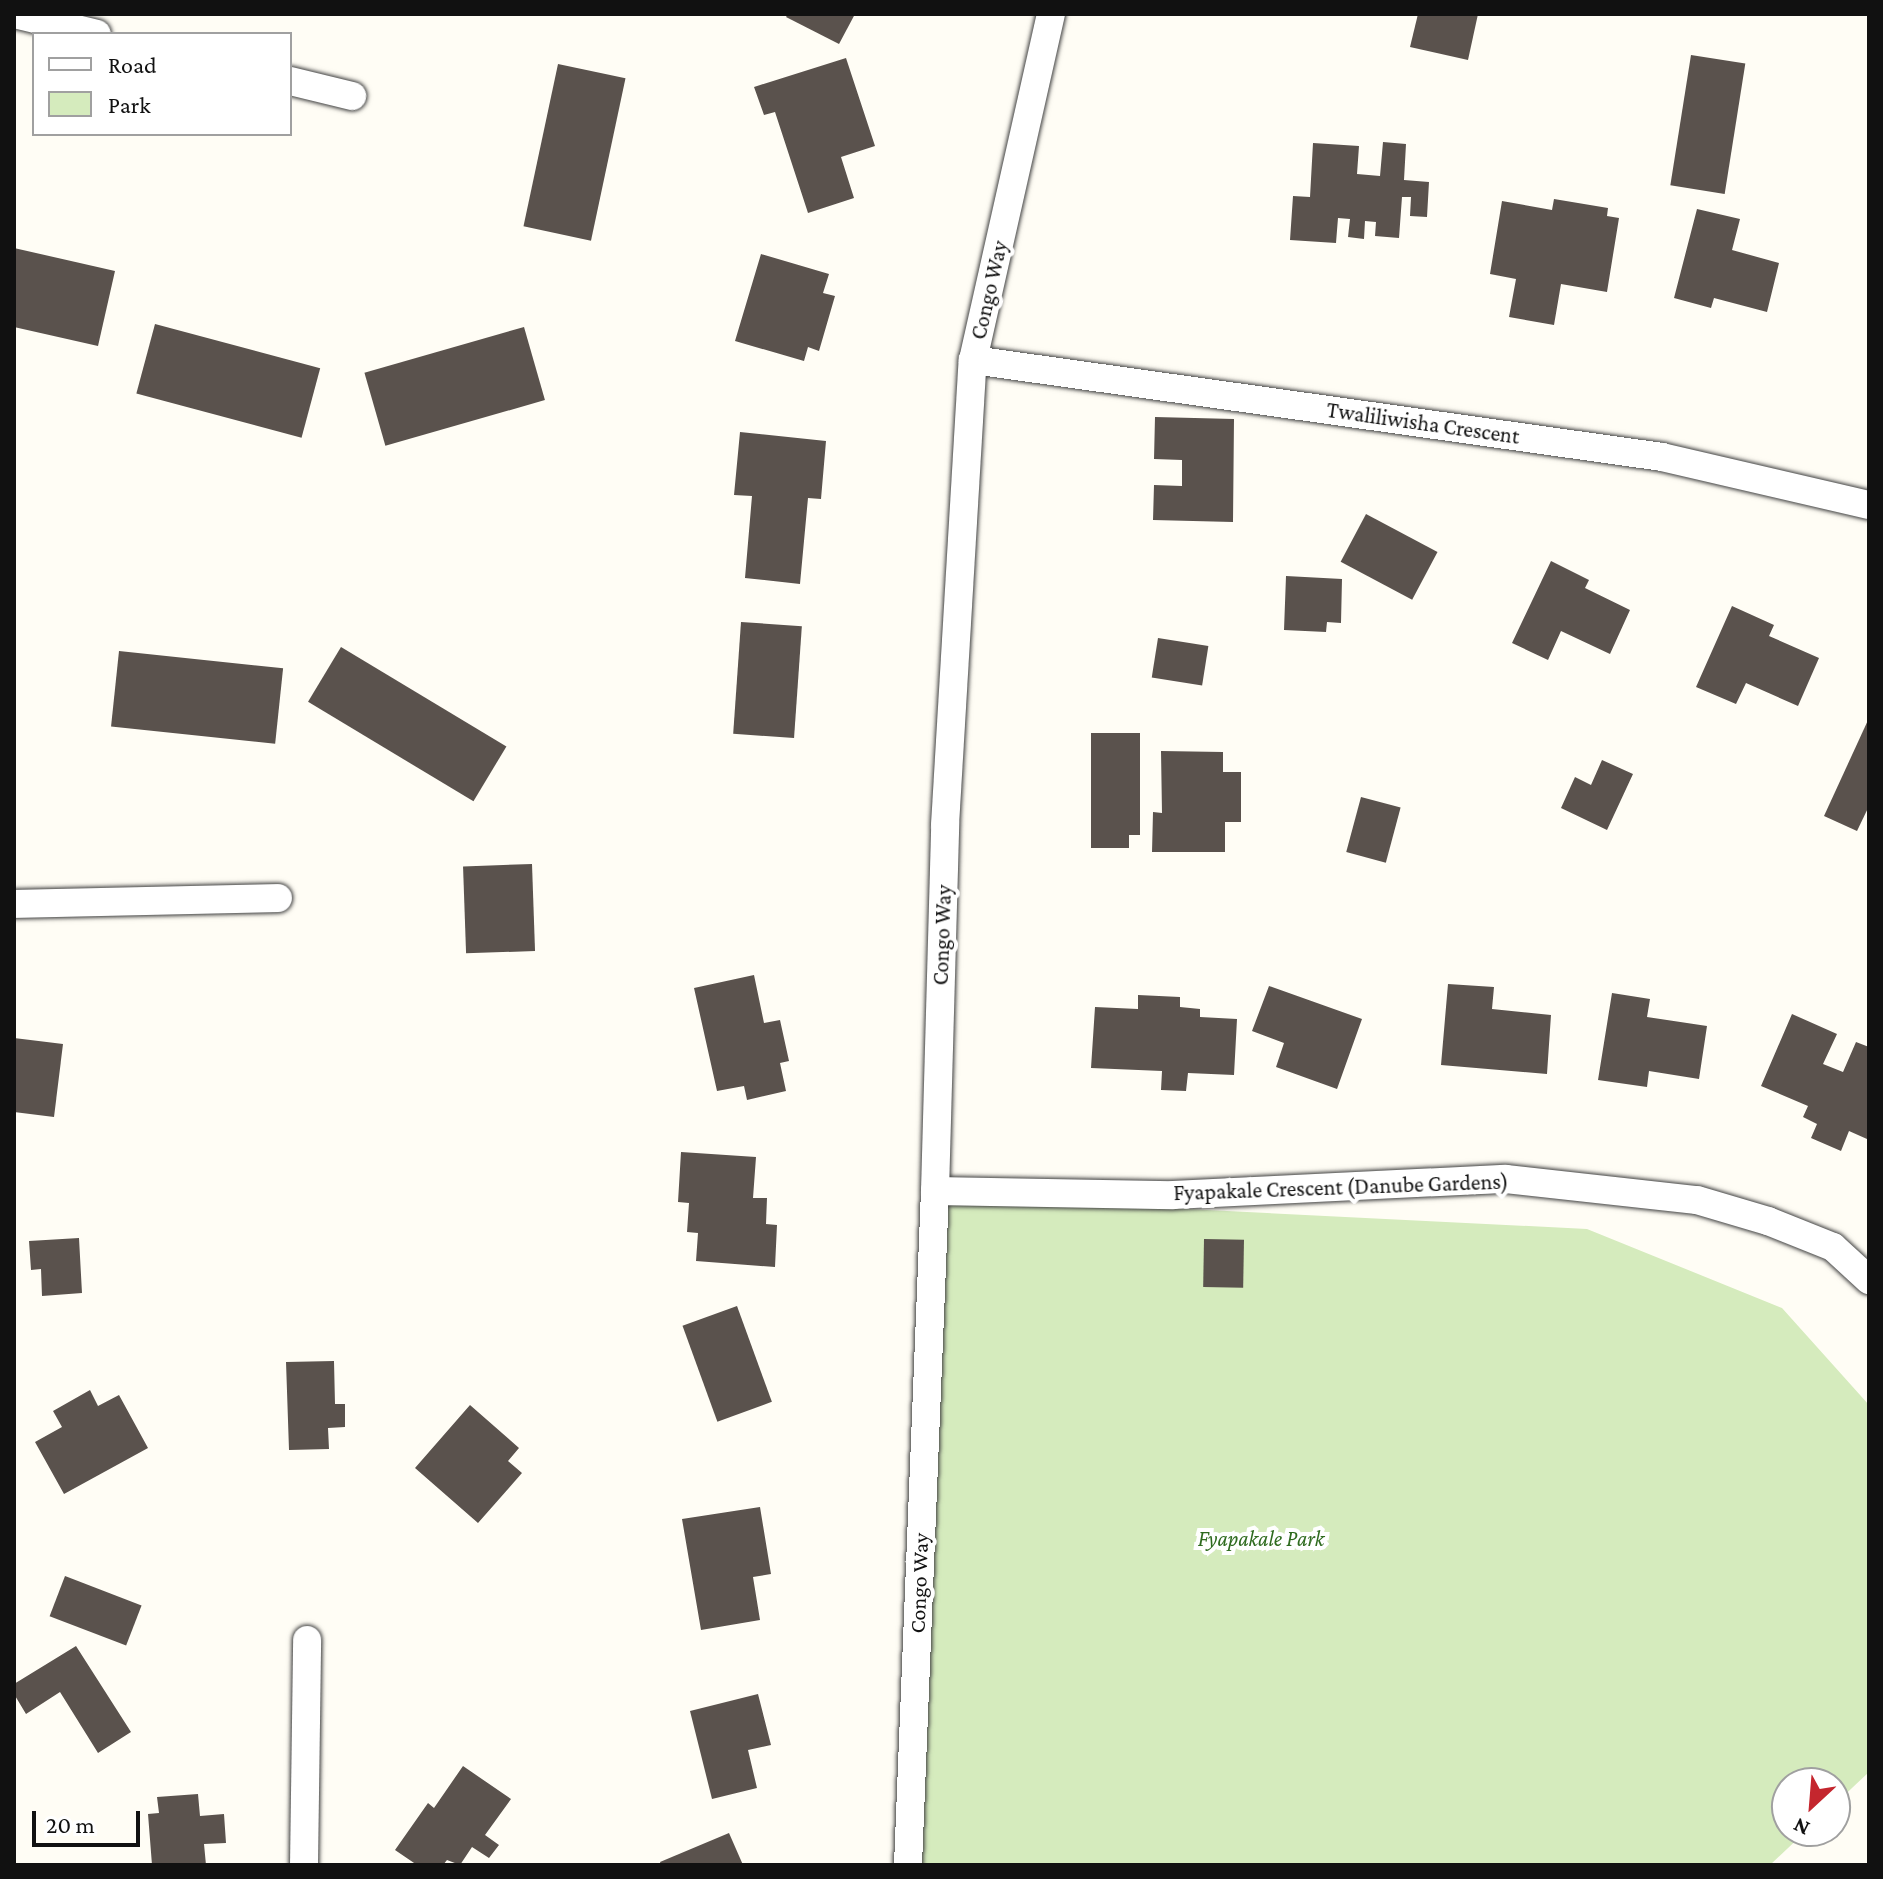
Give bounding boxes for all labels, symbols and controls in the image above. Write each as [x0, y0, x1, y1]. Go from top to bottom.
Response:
legend [32, 32, 292, 136]
text: Road [108, 51, 157, 78]
text: Park [108, 91, 151, 118]
street label: Congo Way [965, 238, 1013, 342]
street label: Twaliliwisha Crescent [1325, 396, 1521, 450]
street label: Congo Way [927, 884, 957, 986]
street label: Fyapakale Crescent (Danube Gardens) [1173, 1168, 1509, 1206]
park label: Fyapakale Park [1198, 1526, 1324, 1552]
street label: Congo Way [904, 1532, 934, 1634]
north arrow [1771, 1767, 1851, 1847]
scale bar [36, 1795, 144, 1845]
text: 20 m [46, 1811, 95, 1838]
text: N [1789, 1813, 1813, 1842]

